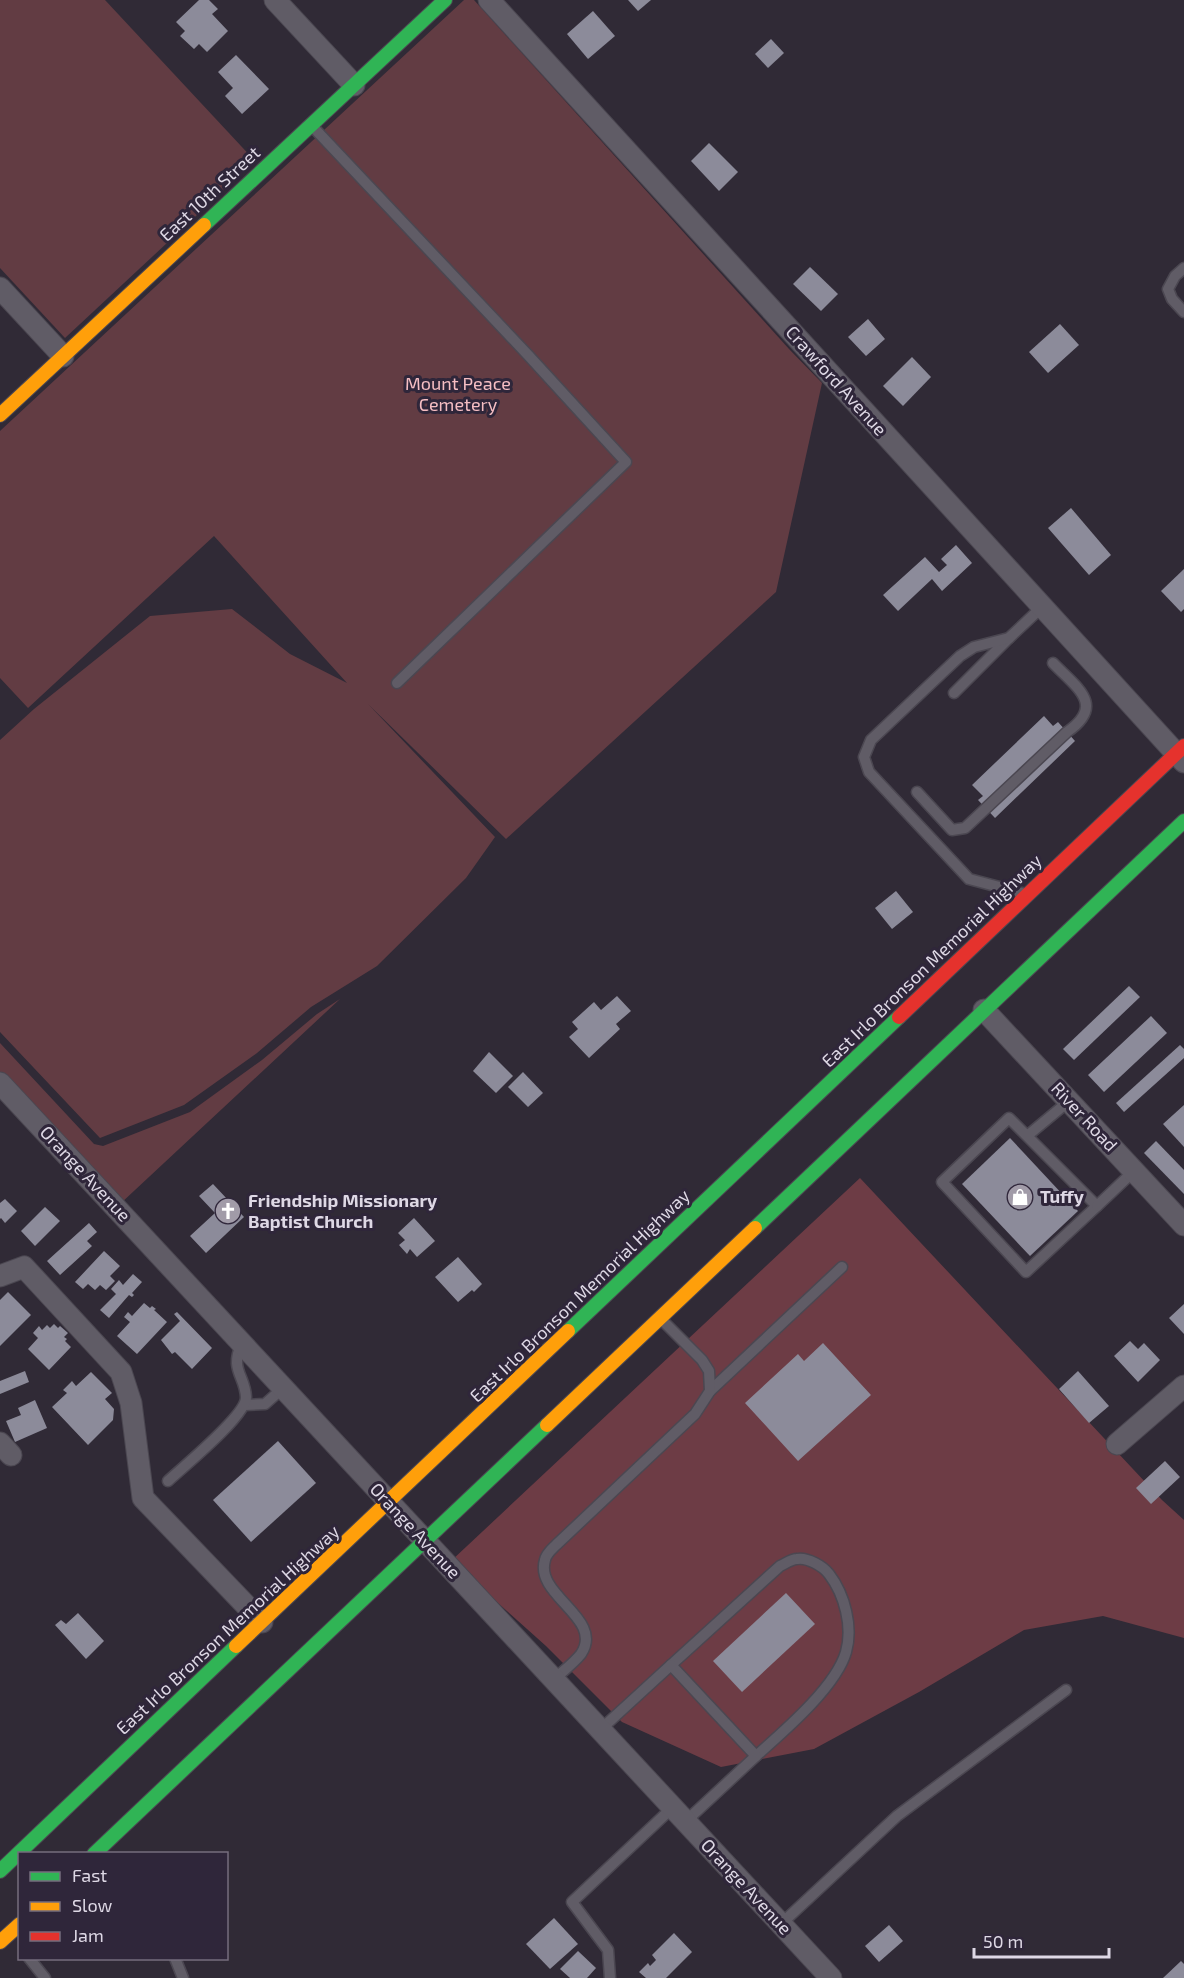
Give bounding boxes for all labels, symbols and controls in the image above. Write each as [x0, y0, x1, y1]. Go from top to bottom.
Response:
street label: East 10th Street [155, 141, 264, 245]
street label: Crawford Avenue [782, 321, 892, 440]
park label: Mount Peace Cemetery [405, 372, 511, 415]
street label: East Irlo Bronson Memorial Highway [817, 849, 1046, 1071]
street label: River Road [1047, 1077, 1122, 1156]
street label: Orange Avenue [36, 1121, 136, 1226]
shop icon: Tuffy [1005, 1182, 1035, 1212]
street label: East Irlo Bronson Memorial Highway [465, 1184, 694, 1406]
place label: Tuffy [1040, 1185, 1085, 1207]
place label: Friendship Missionary Baptist Church [248, 1189, 438, 1232]
church icon: Friendship Missionary Baptist Church [213, 1196, 243, 1226]
street label: Orange Avenue [366, 1478, 466, 1583]
street label: East Irlo Bronson Memorial Highway [111, 1520, 344, 1739]
street label: Orange Avenue [697, 1834, 797, 1939]
legend [18, 1852, 228, 1960]
text: Fast [72, 1864, 107, 1886]
text: Slow [72, 1894, 113, 1916]
scale bar [974, 1921, 1109, 1959]
text: Jam [72, 1924, 104, 1946]
text: 50 m [983, 1930, 1023, 1952]

